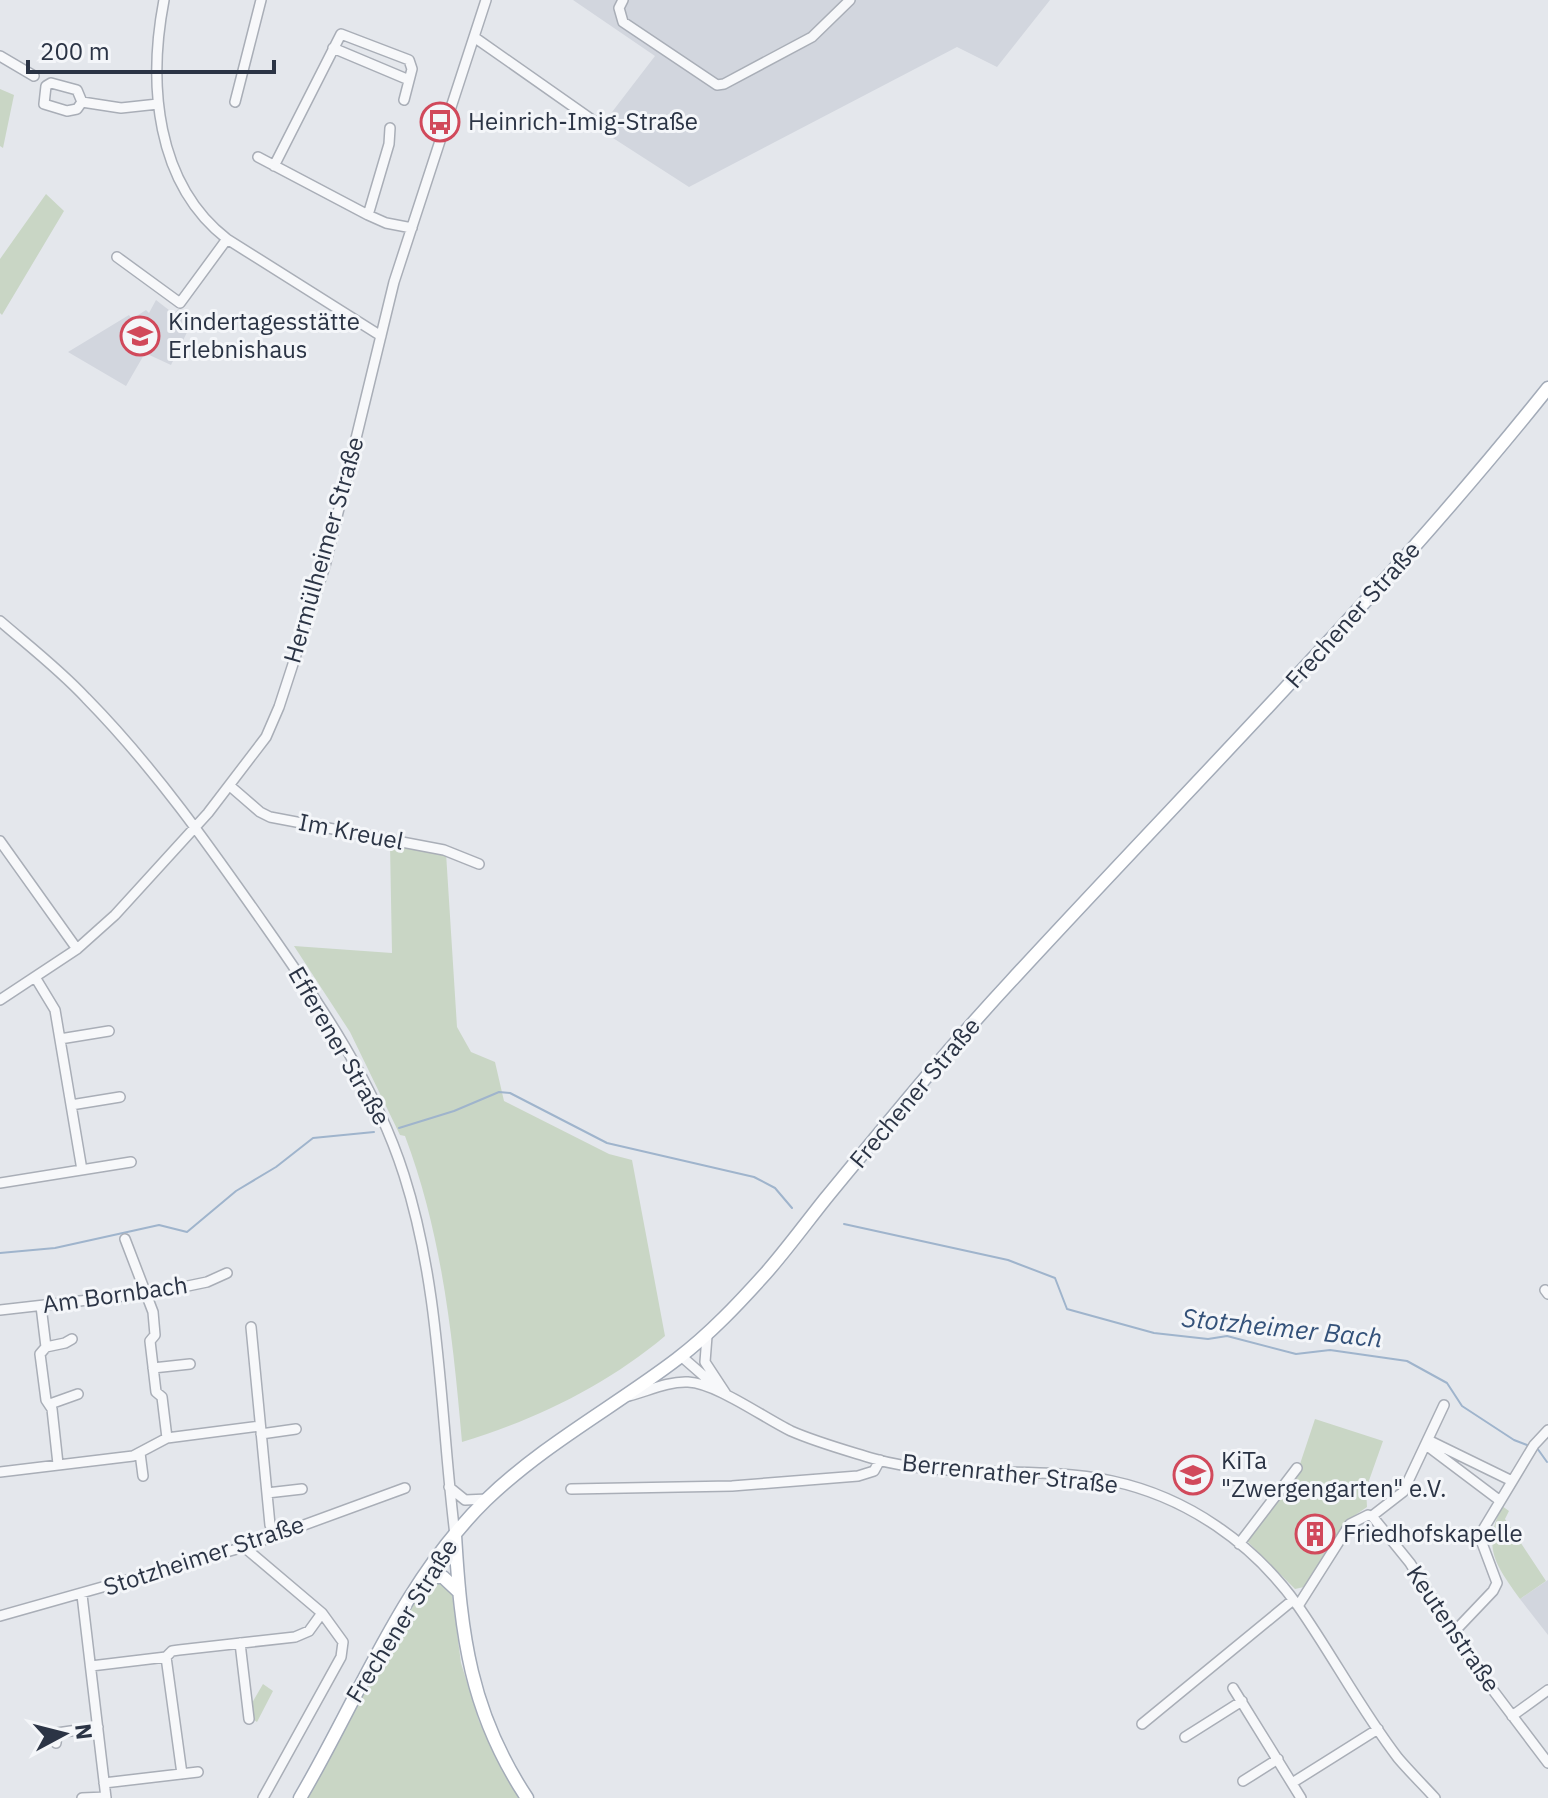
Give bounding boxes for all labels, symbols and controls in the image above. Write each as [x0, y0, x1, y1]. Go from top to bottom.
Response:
scale bar [28, 24, 274, 74]
text: 200 m [40, 35, 110, 67]
bus stop icon: Heinrich-Imig-Straße [419, 101, 461, 143]
place label: Heinrich-Imig-Straße [468, 105, 698, 137]
place label: Kindertagesstätte Erlebnishaus [168, 305, 360, 365]
school or university icon: Kindertagesstätte Erlebnishaus [119, 315, 161, 357]
street label: Hermülheimer Straße [275, 433, 371, 667]
street label: Frechener Straße [1278, 534, 1427, 695]
street label: Im Kreuel [296, 805, 406, 857]
street label: Efferener Straße [281, 960, 398, 1131]
street label: Frechener Straße [842, 1010, 987, 1174]
street label: Am Bornbach [40, 1268, 189, 1320]
water label: Stotzheimer Bach [1180, 1300, 1384, 1354]
place label: KiTa "Zwergengarten" e.V. [1221, 1444, 1446, 1504]
street label: Berrenrather Straße [901, 1446, 1120, 1500]
school or university icon: KiTa "Zwergengarten" e.V. [1172, 1454, 1214, 1496]
street label: Stotzheimer Straße [99, 1508, 308, 1603]
building icon: Friedhofskapelle [1294, 1513, 1336, 1555]
place label: Friedhofskapelle [1343, 1517, 1523, 1549]
street label: Frechener Straße [338, 1533, 464, 1708]
street label: Keutenstraße [1400, 1559, 1508, 1698]
north arrow [24, 1694, 104, 1774]
text: N [69, 1722, 100, 1741]

